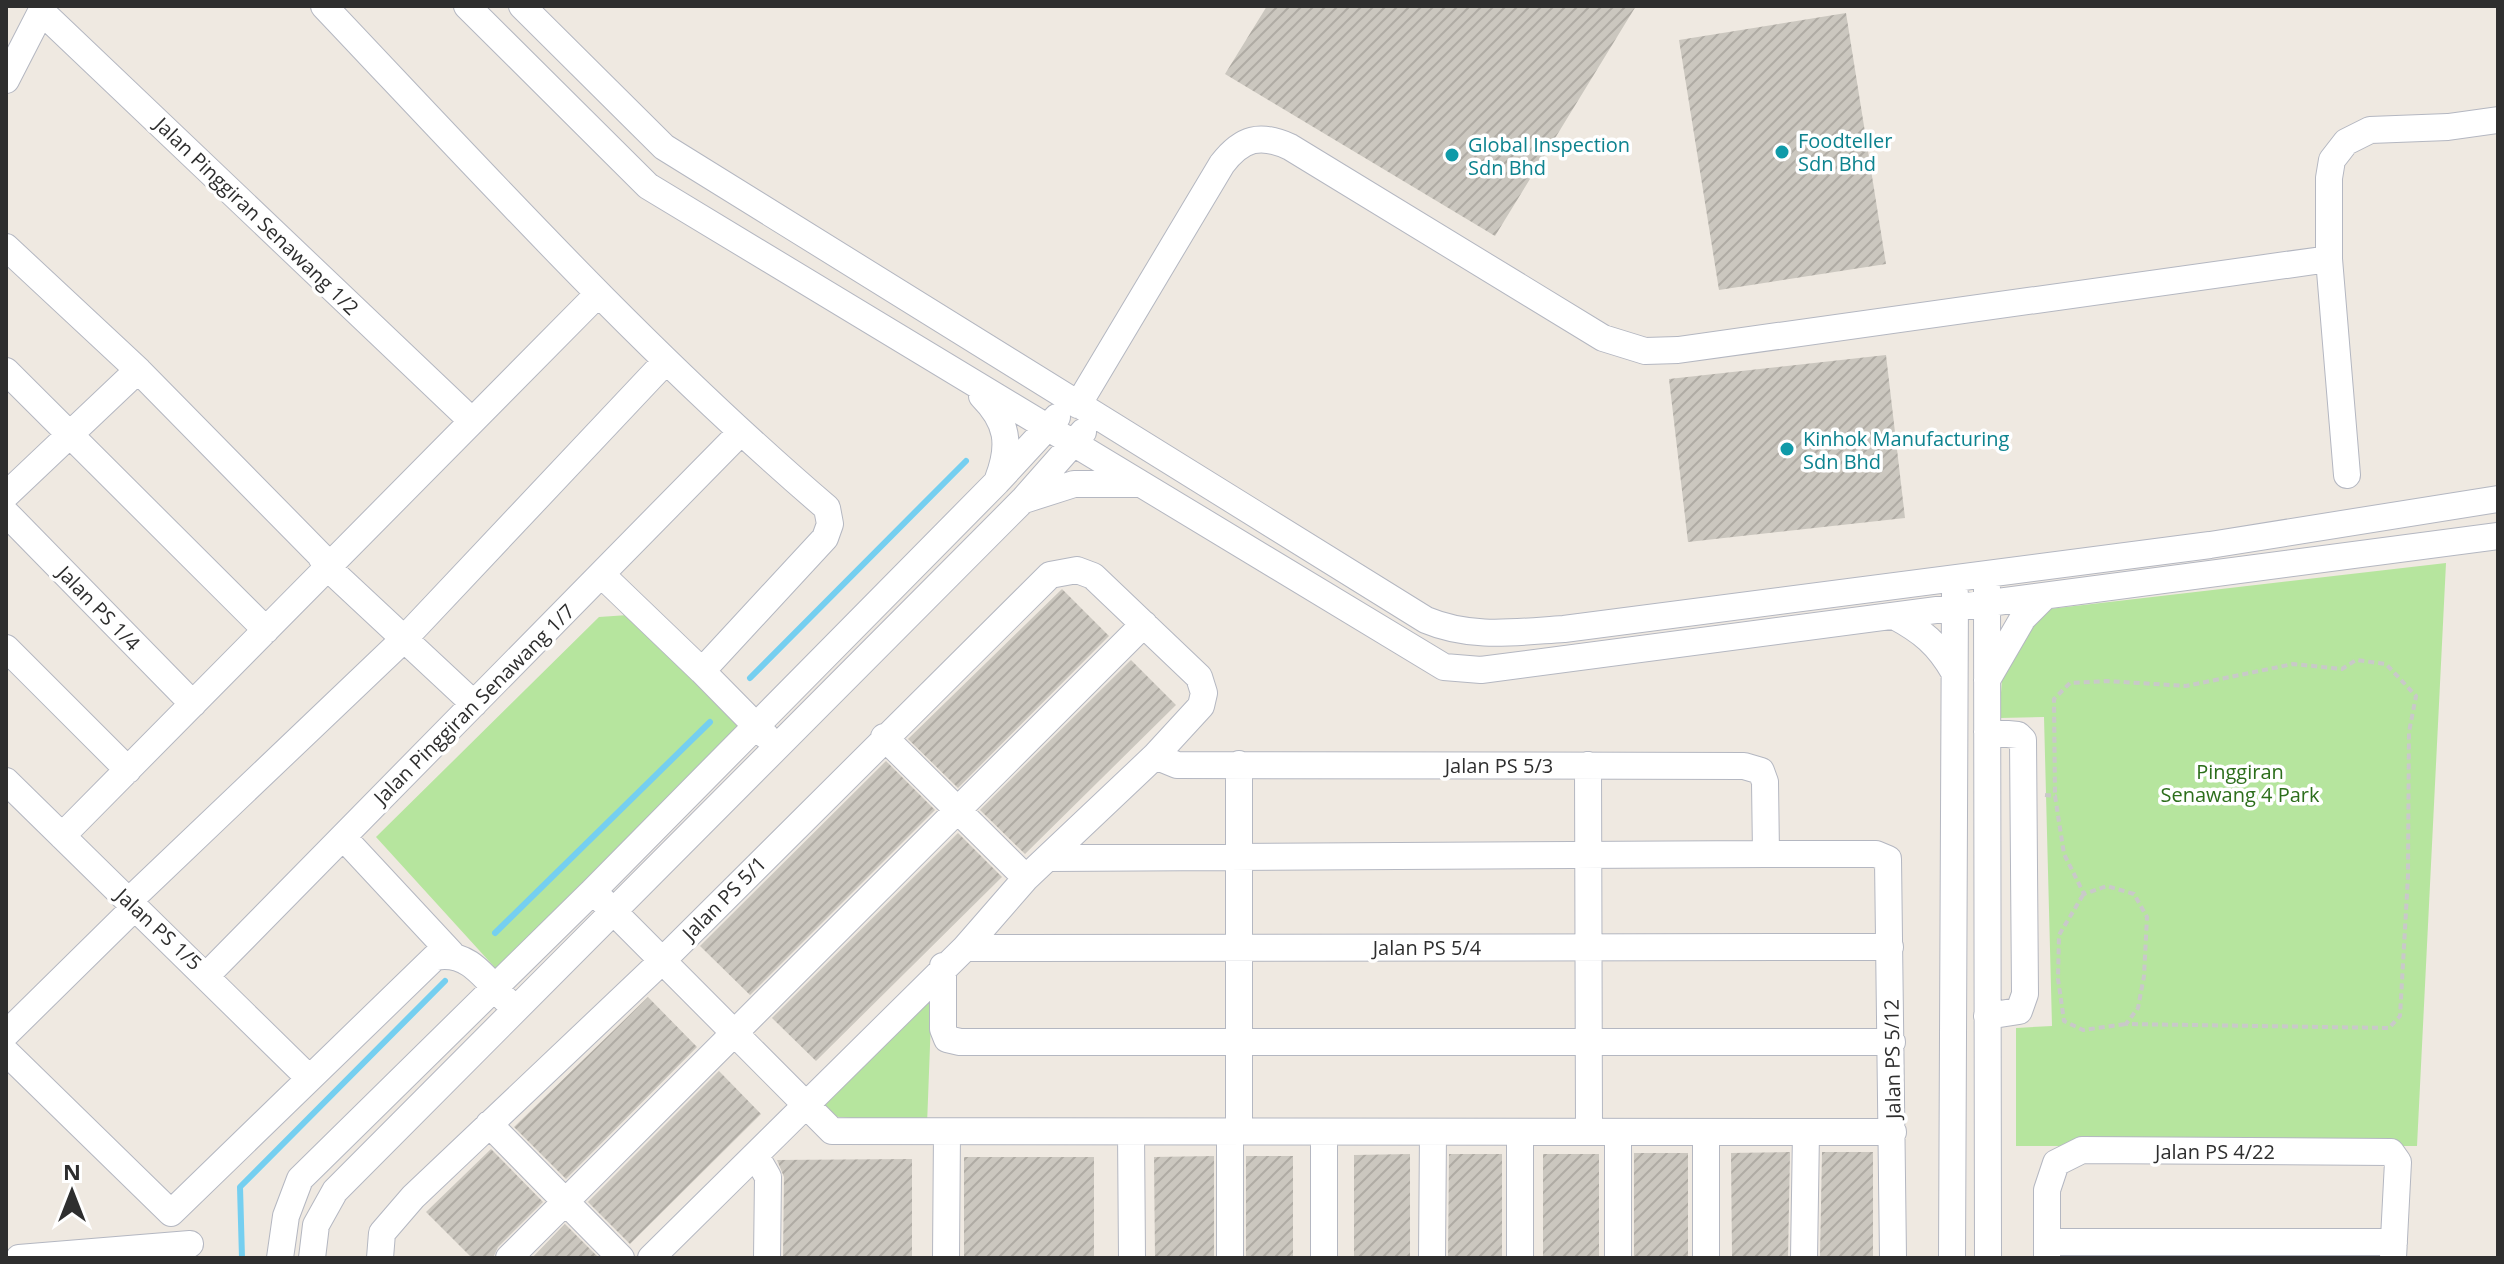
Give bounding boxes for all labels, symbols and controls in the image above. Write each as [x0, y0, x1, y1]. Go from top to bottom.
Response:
street label: Jalan Pinggiran Senawang 1/2 [148, 110, 365, 321]
place label: Foodteller Sdn Bhd [1798, 127, 1892, 177]
place label: Global Inspection Sdn Bhd [1468, 131, 1630, 181]
marker: Foodteller Sdn Bhd [1773, 143, 1791, 161]
marker: Global Inspection Sdn Bhd [1443, 146, 1461, 164]
place label: Kinhok Manufacturing Sdn Bhd [1803, 425, 2009, 475]
marker: Kinhok Manufacturing Sdn Bhd [1778, 440, 1796, 458]
street label: Jalan PS 1/4 [50, 558, 147, 657]
street label: Jalan Pinggiran Senawang 1/7 [366, 598, 580, 812]
street label: Jalan PS 5/3 [1443, 752, 1553, 779]
park label: Pinggiran Senawang 4 Park [2161, 758, 2320, 808]
street label: Jalan PS 5/1 [675, 850, 772, 947]
street label: Jalan PS 1/5 [109, 881, 208, 976]
street label: Jalan PS 5/4 [1371, 934, 1482, 961]
street label: Jalan PS 5/12 [1877, 999, 1907, 1121]
street label: Jalan PS 4/22 [2153, 1138, 2275, 1165]
north arrow [32, 1152, 112, 1232]
text: N [63, 1156, 81, 1186]

